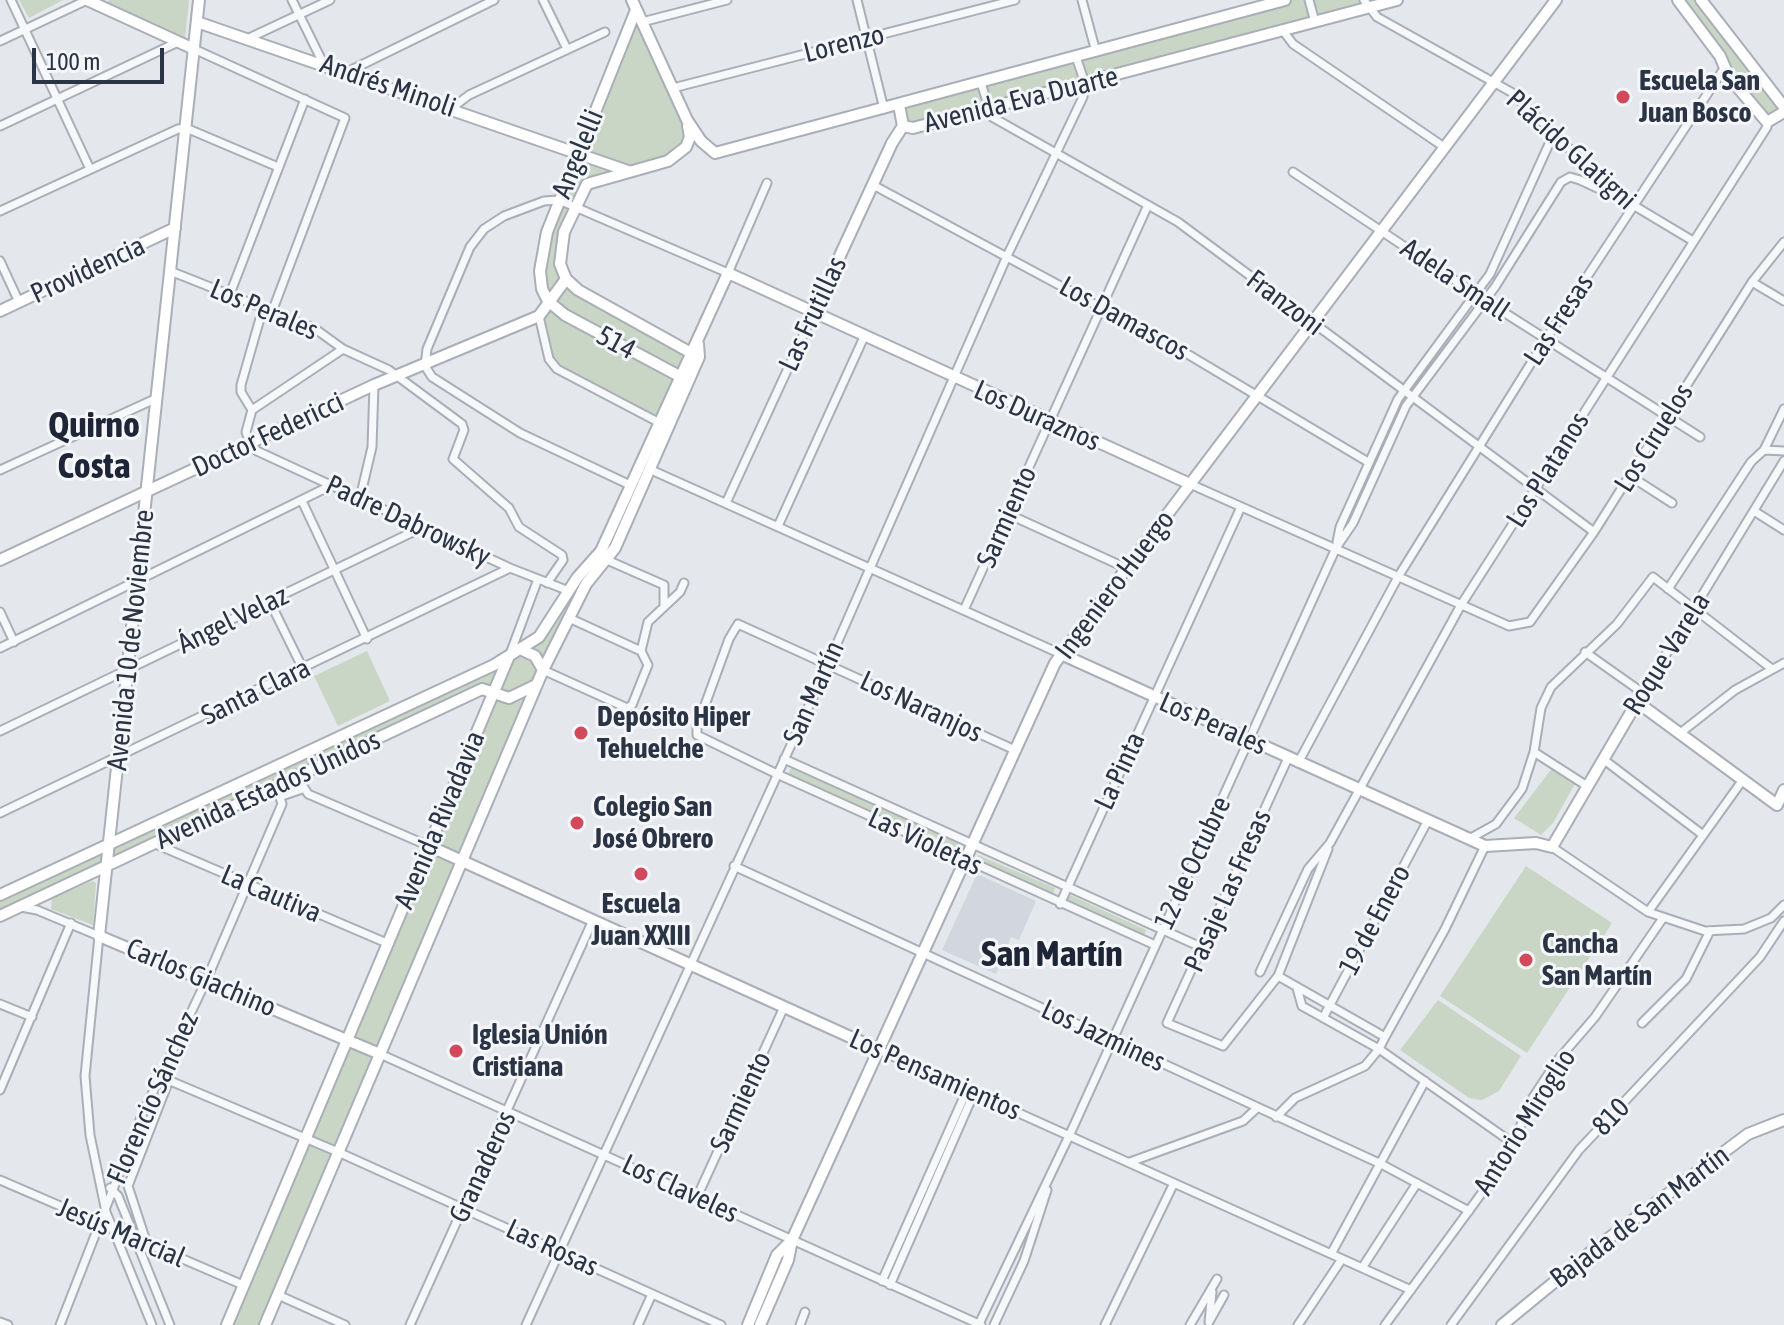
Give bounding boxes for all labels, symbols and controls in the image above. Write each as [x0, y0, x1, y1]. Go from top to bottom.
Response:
street label: Lorenzo [800, 18, 888, 70]
scale bar [36, 32, 168, 82]
street label: Andrés Minoli [316, 47, 460, 125]
text: 100 m [46, 48, 100, 75]
street label: Avenida Eva Duarte [921, 60, 1121, 140]
place label: Escuela San Juan Bosco [1639, 64, 1760, 130]
street label: Plácido Glatigni [1499, 83, 1643, 217]
marker: Escuela San Juan Bosco [1614, 88, 1632, 106]
street label: Angelelli [545, 105, 611, 203]
street label: Providencia [26, 229, 150, 311]
street label: Adela Small [1394, 231, 1516, 329]
street label: Las Frutillas [772, 251, 854, 377]
street label: Franzoni [1240, 263, 1330, 343]
street label: Las Fresas [1517, 268, 1601, 372]
street label: Los Damascos [1053, 270, 1195, 368]
street label: Los Perales [205, 272, 323, 348]
street label: 514 [591, 319, 641, 367]
street label: Los Duraznos [969, 373, 1105, 459]
street label: Los Ciruelos [1608, 378, 1700, 498]
street label: Doctor Federicci [187, 385, 349, 485]
district label: Quirno Costa [48, 404, 140, 489]
street label: Los Platanos [1499, 406, 1597, 534]
street label: Sarmiento [970, 461, 1044, 573]
street label: Padre Dabrowsky [320, 468, 496, 574]
street label: Ingeniero Huergo [1048, 504, 1182, 666]
street label: Avenida 10 de Noviembre [101, 508, 161, 772]
street label: Ángel Velaz [172, 579, 294, 661]
street label: Roque Varela [1616, 587, 1718, 721]
street label: San Martín [776, 636, 852, 750]
street label: Santa Clara [196, 651, 316, 733]
street label: Los Naranjos [855, 664, 987, 750]
street label: Los Perales [1154, 685, 1272, 763]
place label: Depósito Hiper Tehuelche [597, 700, 750, 766]
street label: Avenida Estados Unidos [150, 723, 386, 857]
marker: Depósito Hiper Tehuelche [572, 724, 590, 742]
street label: Avenida Rivadavia [387, 726, 493, 914]
street label: La Pinta [1087, 727, 1153, 815]
place label: Colegio San José Obrero [593, 790, 714, 856]
street label: 12 de Octubre [1148, 791, 1238, 935]
street label: Las Violetas [863, 801, 987, 883]
street label: Pasaje Las Fresas [1177, 805, 1279, 977]
marker: Colegio San José Obrero [568, 814, 586, 832]
street label: La Cautiva [216, 858, 326, 930]
street label: 19 de Enero [1332, 859, 1418, 981]
marker: Escuela Juan XXIII [632, 865, 650, 883]
place label: Escuela Juan XXIII [591, 887, 691, 953]
place label: Cancha San Martín [1542, 927, 1652, 993]
street label: Carlos Giachino [121, 931, 281, 1025]
district label: San Martín [981, 933, 1123, 977]
marker: Cancha San Martín [1517, 951, 1535, 969]
street label: Los Jazmines [1036, 993, 1170, 1079]
street label: Florencio Sánchez [100, 1007, 206, 1189]
place label: Iglesia Unión Cristiana [472, 1018, 607, 1084]
street label: Los Pensamientos [844, 1022, 1026, 1128]
marker: Iglesia Unión Cristiana [447, 1042, 465, 1060]
street label: Antorio Miroglio [1467, 1043, 1583, 1201]
street label: Sarmiento [703, 1046, 779, 1158]
street label: 810 [1585, 1091, 1637, 1143]
street label: Granaderos [443, 1106, 523, 1228]
street label: Bajada de San Martín [1544, 1139, 1736, 1295]
street label: Los Claveles [617, 1147, 743, 1231]
street label: Jesús Marcial [52, 1191, 190, 1275]
street label: Las Rosas [501, 1212, 603, 1284]

